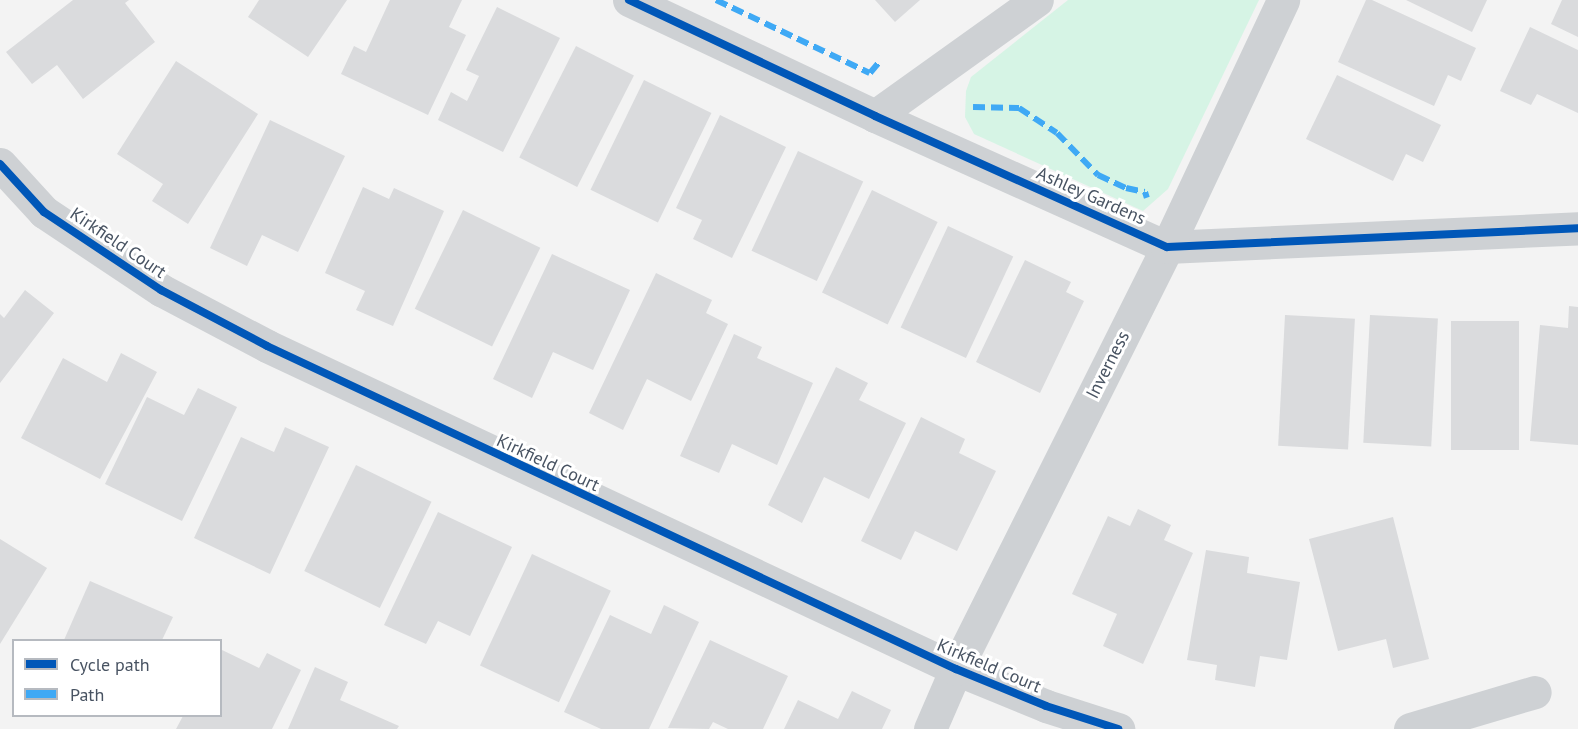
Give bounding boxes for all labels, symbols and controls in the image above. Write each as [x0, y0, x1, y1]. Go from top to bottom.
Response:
street label: Ashley Gardens [1033, 162, 1149, 230]
street label: Kirkfield Court [66, 203, 170, 283]
street label: Inverness [1082, 328, 1134, 402]
street label: Kirkfield Court [493, 430, 603, 496]
street label: Kirkfield Court [934, 634, 1044, 698]
legend [12, 639, 222, 717]
text: Cycle path [70, 653, 150, 676]
text: Path [70, 683, 104, 706]

